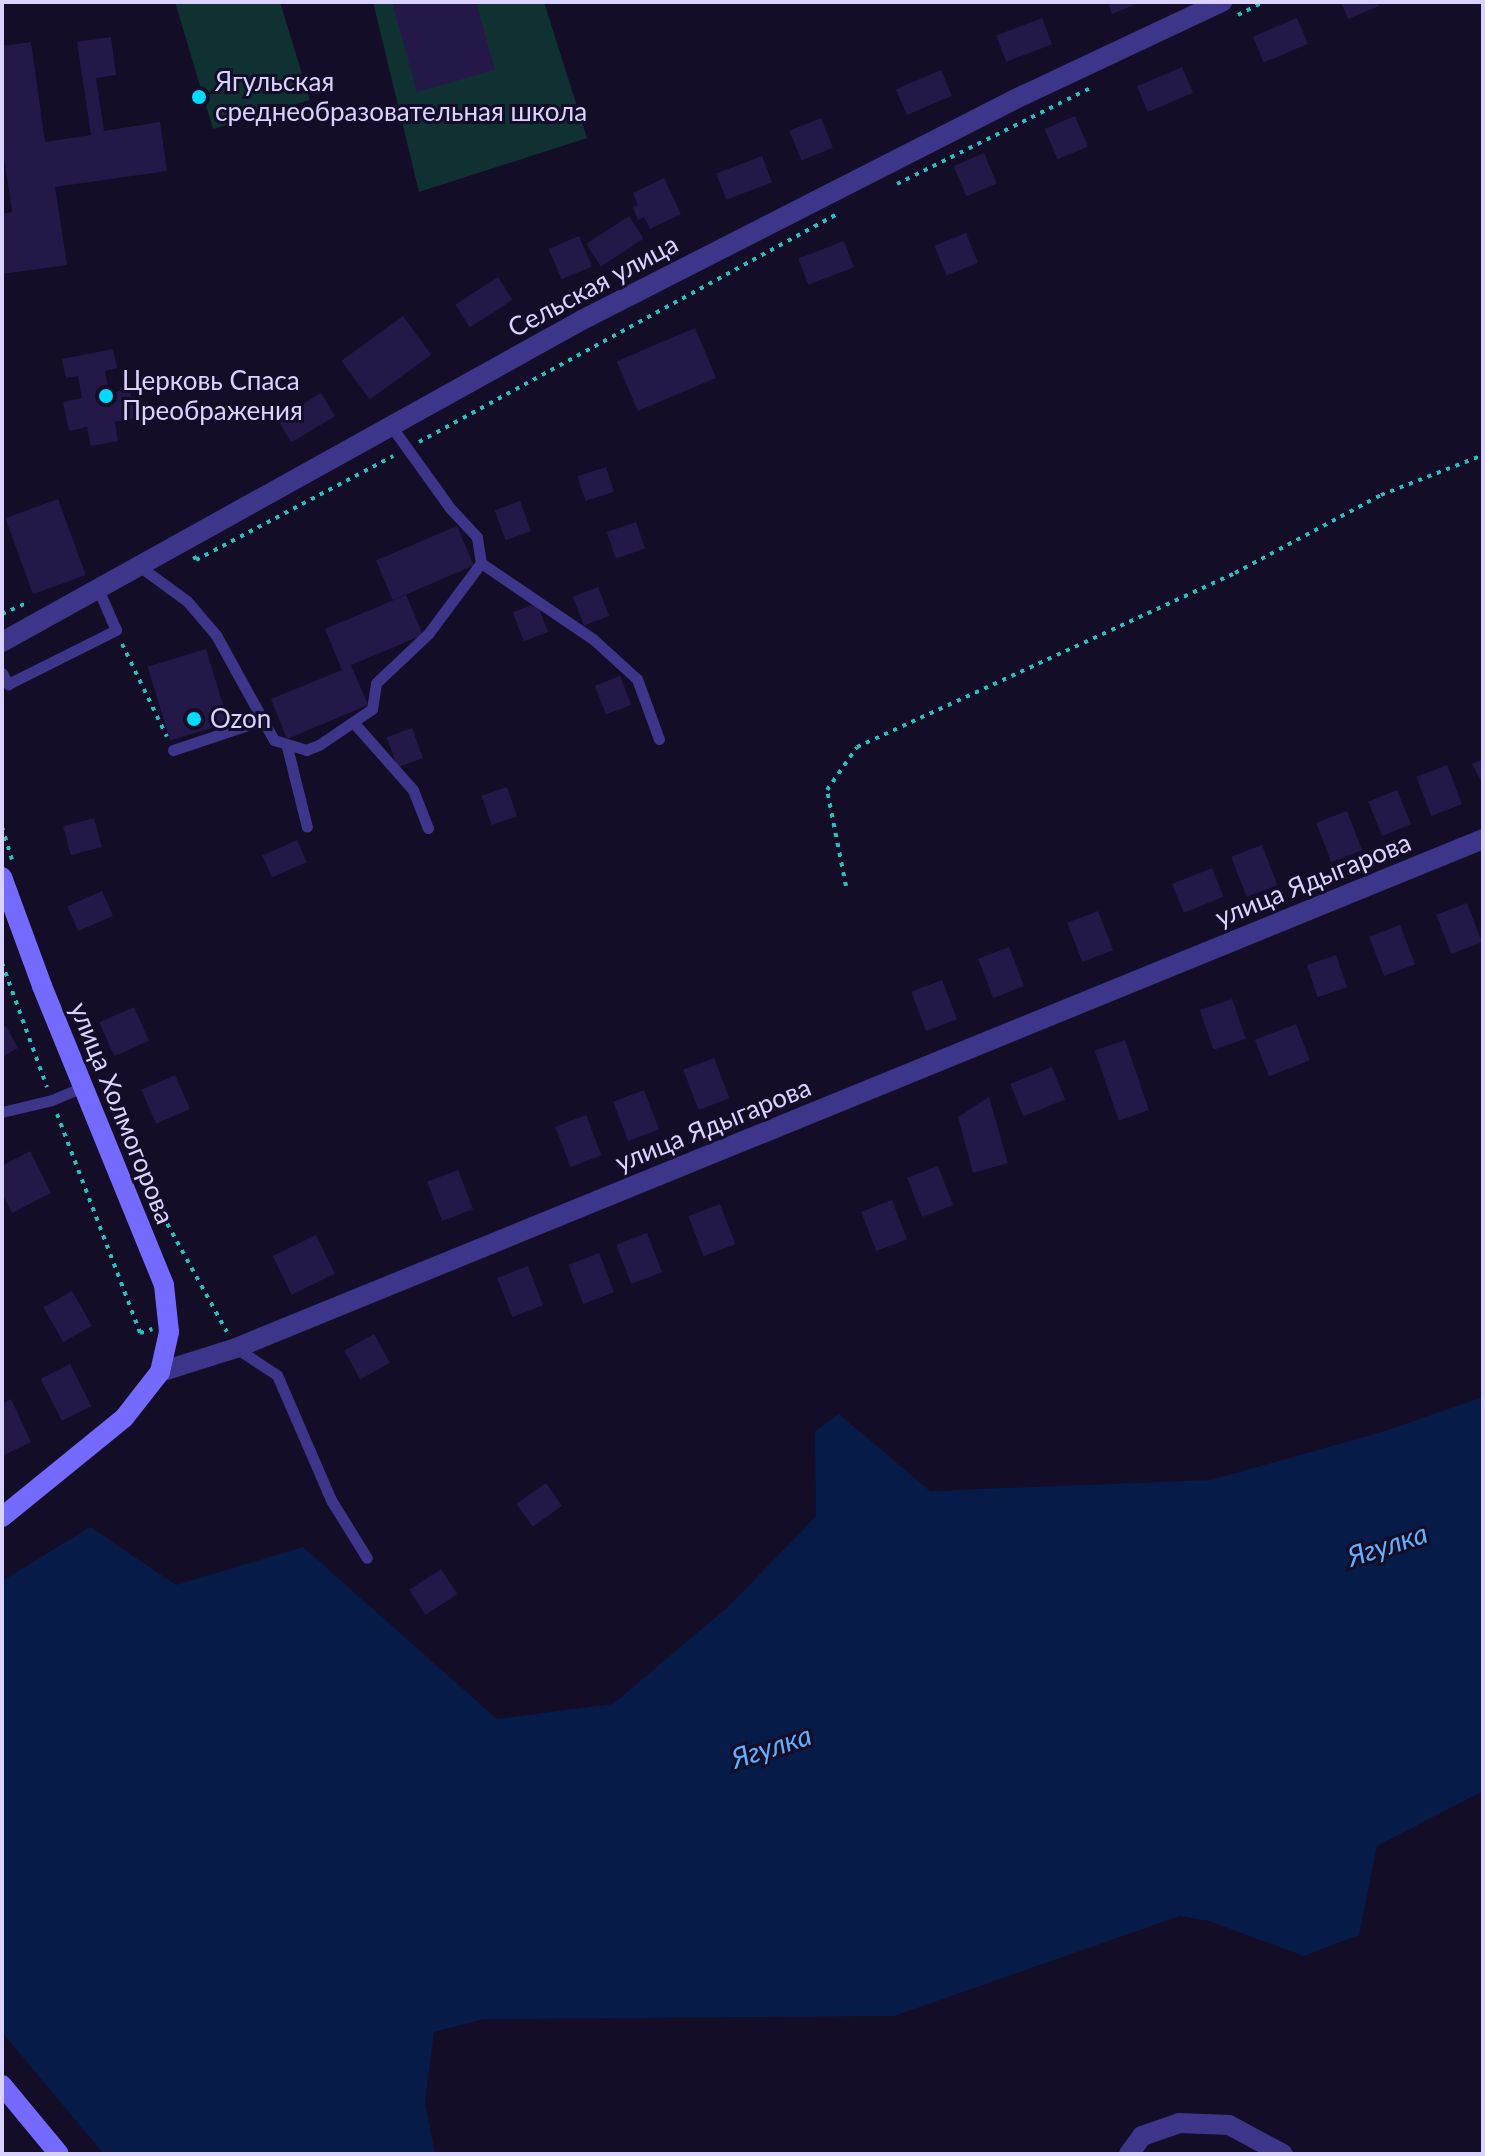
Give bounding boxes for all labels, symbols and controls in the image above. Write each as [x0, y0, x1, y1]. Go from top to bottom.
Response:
place label: Ягульская среднеобразовательная школа [215, 66, 587, 128]
marker: Ягульская среднеобразовательная школа [190, 88, 208, 106]
street label: Сельская улица [503, 228, 683, 344]
place label: Церковь Спаса Преображения [122, 365, 303, 426]
marker: Церковь Спаса Преображения [97, 387, 115, 405]
place label: Ozon [210, 703, 271, 735]
marker: Ozon [185, 710, 203, 728]
street label: улица Ядыгарова [1211, 827, 1415, 933]
street label: улица Холмогорова [63, 998, 181, 1228]
street label: улица Ядыгарова [611, 1072, 815, 1178]
water label: Ягулка [1343, 1515, 1431, 1573]
water label: Ягулка [727, 1717, 815, 1775]

